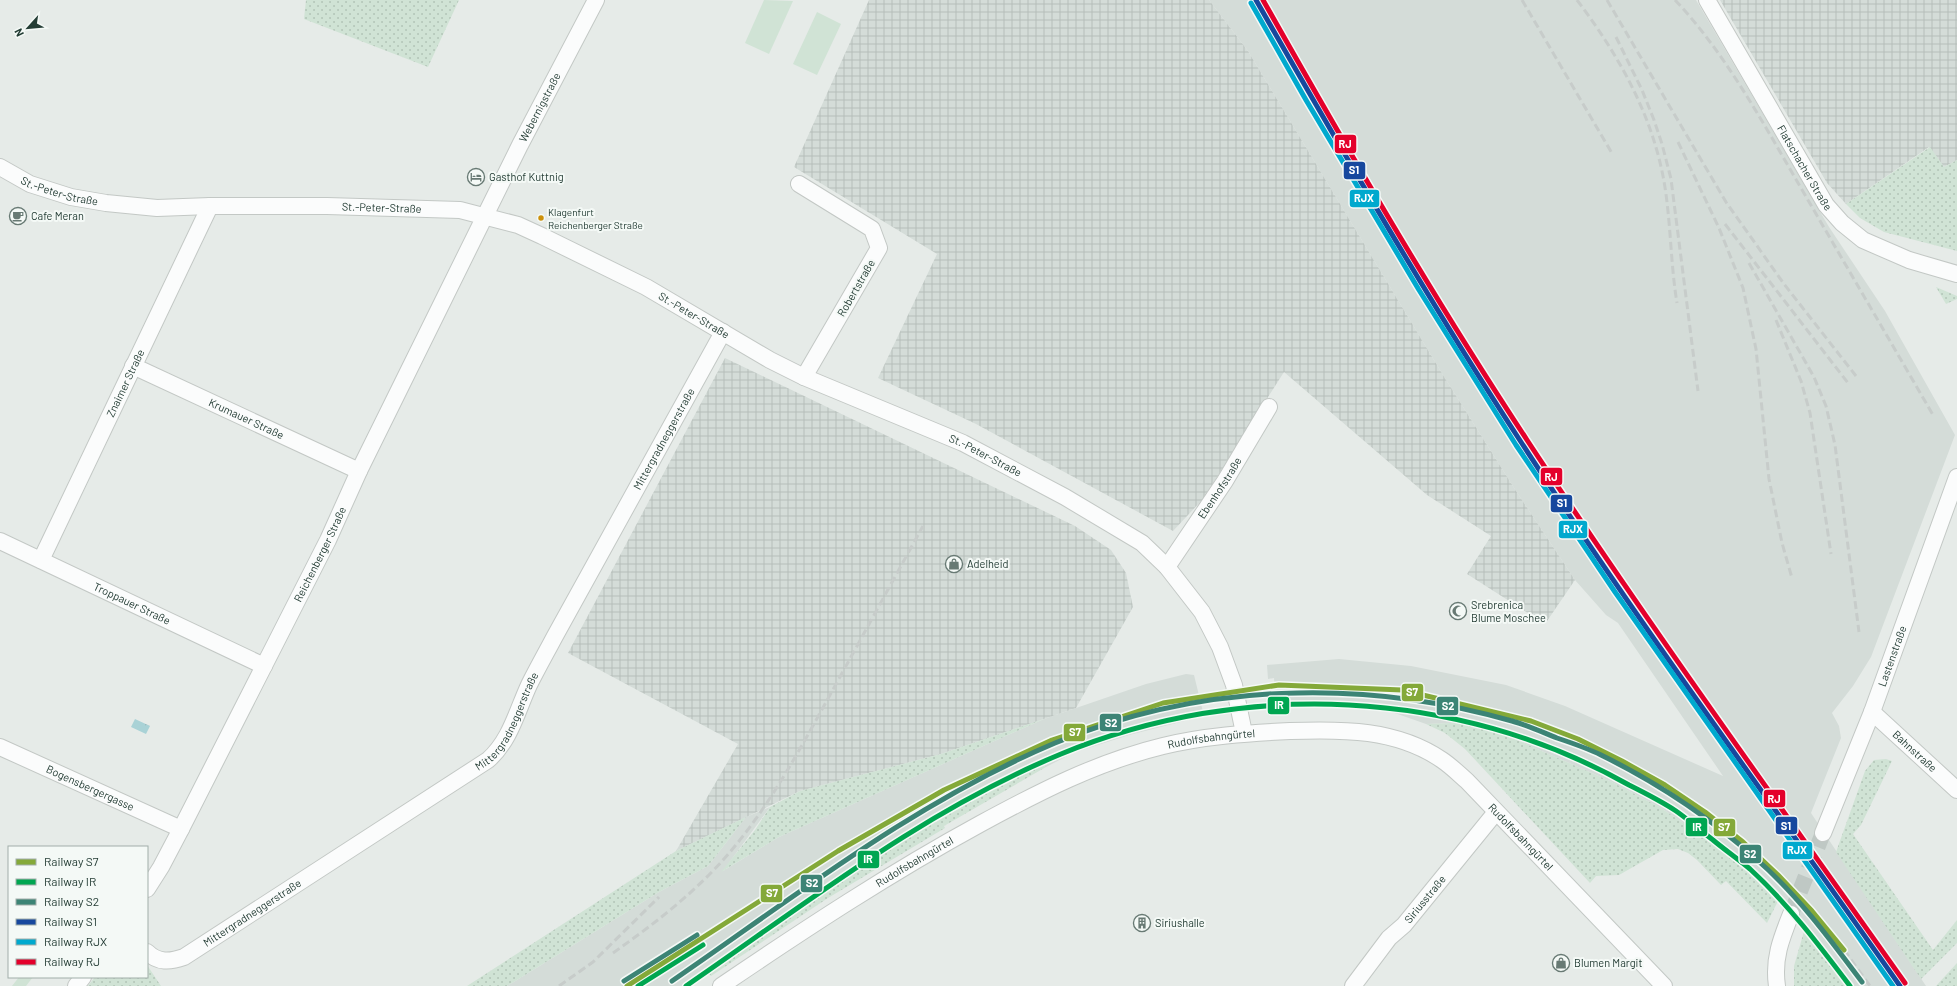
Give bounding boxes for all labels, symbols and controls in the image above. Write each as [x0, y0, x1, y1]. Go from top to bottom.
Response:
north arrow [8, 8, 48, 48]
text: N [11, 27, 26, 39]
street label: Webernigstraße [516, 70, 563, 144]
street label: Flatschacher Straße [1775, 122, 1835, 213]
line badge: RJ [1334, 134, 1357, 154]
text: RJ [1338, 137, 1352, 150]
line badge: S1 [1343, 161, 1366, 180]
text: S1 [1349, 163, 1359, 176]
hotel icon: Gasthof Kuttnig [466, 167, 486, 187]
place label: Gasthof Kuttnig [489, 170, 564, 183]
street label: St.-Peter-Straße [19, 173, 99, 208]
line badge: RJX [1349, 189, 1380, 208]
text: RJX [1354, 191, 1374, 204]
street label: St.-Peter-Straße [342, 199, 422, 215]
cafe icon: Cafe Meran [8, 206, 28, 226]
place label: Klagenfurt Reichenberger Straße [548, 206, 643, 231]
place label: Cafe Meran [31, 209, 84, 222]
marker: Klagenfurt Reichenberger Straße [536, 213, 546, 223]
street label: Robertstraße [834, 257, 877, 319]
street label: St.-Peter-Straße [656, 289, 732, 341]
street label: Znaimer Straße [103, 347, 147, 419]
street label: Mittergradneggerstraße [630, 385, 697, 492]
street label: Krumauer Straße [207, 395, 286, 441]
street label: St.-Peter-Straße [947, 431, 1024, 479]
street label: Ebenhofstraße [1195, 454, 1244, 521]
line badge: RJ [1540, 467, 1563, 486]
text: RJ [1544, 470, 1558, 483]
line badge: S1 [1550, 494, 1573, 513]
text: S1 [1557, 496, 1567, 509]
street label: Reichenberger Straße [291, 504, 348, 604]
line badge: RJX [1558, 520, 1588, 539]
text: RJX [1563, 522, 1583, 535]
shop icon: Adelheid [944, 554, 964, 574]
place label: Adelheid [967, 557, 1008, 570]
street label: Troppauer Straße [92, 579, 173, 627]
place label: Srebrenica Blume Moschee [1471, 598, 1546, 624]
mosque icon: Srebrenica Blume Moschee [1448, 601, 1468, 621]
street label: Lastenstraße [1875, 624, 1909, 688]
street label: Mittergradneggerstraße [472, 670, 541, 773]
line badge: S7 [1401, 683, 1424, 702]
text: S7 [1406, 685, 1419, 698]
line badge: IR [1267, 696, 1290, 715]
line badge: S2 [1436, 696, 1459, 716]
text: IR [1274, 698, 1284, 711]
text: S2 [1442, 699, 1454, 712]
line badge: S2 [1099, 713, 1122, 732]
text: S2 [1105, 716, 1117, 729]
line badge: S7 [1063, 723, 1086, 742]
text: S7 [1069, 725, 1082, 738]
street label: Rudolfsbahngürtel [1166, 726, 1255, 751]
street label: Bahnstraße [1890, 727, 1940, 774]
street label: Bogensbergergasse [44, 762, 136, 813]
line badge: RJ [1763, 789, 1786, 808]
text: RJ [1767, 792, 1781, 805]
street label: Rudolfsbahngürtel [1486, 800, 1556, 873]
line badge: S1 [1775, 816, 1798, 835]
line badge: IR [1685, 817, 1708, 837]
line badge: S7 [1713, 818, 1736, 837]
text: S1 [1781, 819, 1791, 832]
text: IR [1692, 820, 1702, 833]
text: S7 [1718, 820, 1731, 833]
street label: Rudolfsbahngürtel [873, 833, 955, 889]
line badge: RJX [1782, 841, 1813, 860]
text: RJX [1787, 843, 1807, 856]
line badge: S2 [1739, 844, 1762, 864]
legend [8, 846, 148, 978]
text: S2 [1744, 847, 1756, 860]
line badge: IR [857, 850, 880, 869]
text: IR [863, 852, 873, 865]
text: Railway S7 [44, 854, 99, 868]
street label: Siriusstraße [1401, 872, 1448, 926]
text: Railway IR [44, 874, 96, 888]
line badge: S2 [800, 874, 823, 893]
street label: Mittergradneggerstraße [200, 876, 303, 949]
text: S2 [806, 876, 818, 889]
line badge: S7 [760, 884, 783, 903]
text: S7 [766, 886, 779, 899]
text: Railway S2 [44, 894, 99, 908]
building icon: Siriushalle [1132, 913, 1152, 933]
text: Railway S1 [44, 914, 97, 928]
place label: Siriushalle [1155, 916, 1205, 929]
text: Railway RJX [44, 934, 107, 948]
shop icon: Blumen Margit [1551, 953, 1571, 973]
text: Railway RJ [44, 954, 100, 968]
place label: Blumen Margit [1574, 956, 1642, 969]

